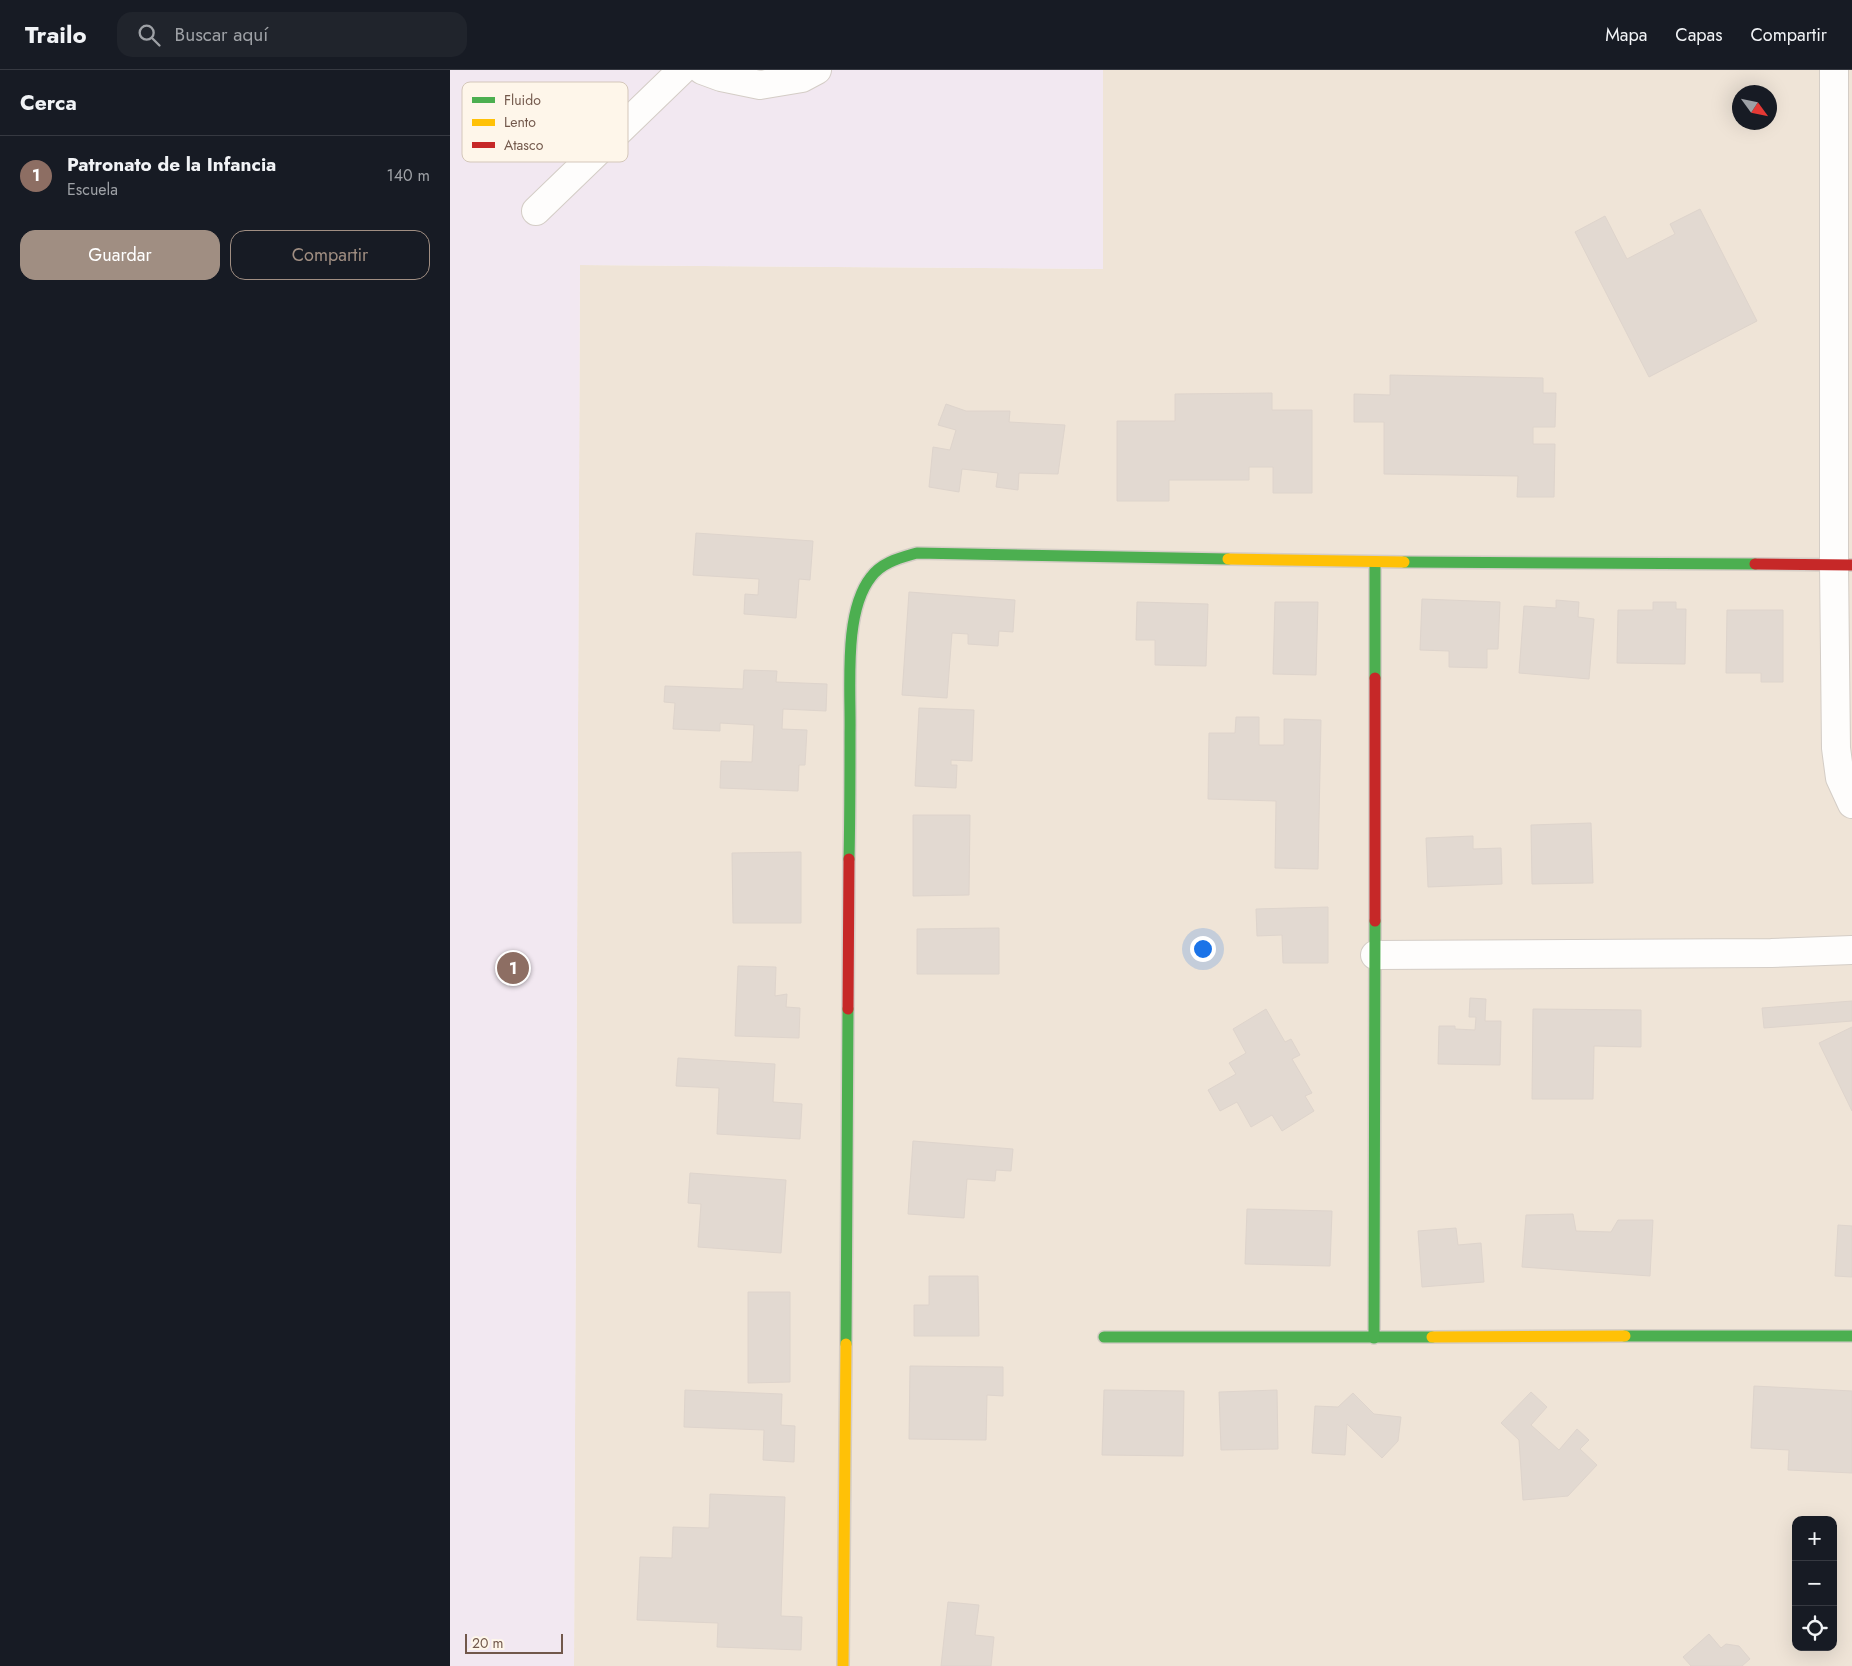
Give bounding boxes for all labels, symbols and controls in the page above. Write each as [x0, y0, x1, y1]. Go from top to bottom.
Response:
search box [117, 12, 467, 57]
text: Trailo [25, 17, 87, 52]
icon: search [135, 21, 163, 49]
text: Buscar aquí [175, 21, 268, 48]
text: Mapa [1605, 22, 1647, 48]
text: Capas [1675, 22, 1723, 48]
text: Compartir [1751, 22, 1827, 48]
legend [462, 82, 628, 162]
north arrow [1732, 85, 1777, 130]
text: Cerca [20, 88, 77, 118]
text: Fluido [504, 90, 541, 110]
text: Lento [504, 112, 536, 132]
text: Atasco [504, 135, 544, 155]
text: Patronato de la Infancia [67, 151, 276, 178]
text: 1 [32, 164, 40, 187]
text: 140 m [387, 164, 430, 187]
text: Escuela [67, 178, 118, 201]
button: Guardar [20, 230, 220, 280]
button: Compartir [230, 230, 430, 280]
your location [1190, 936, 1216, 962]
pin: 1 [497, 949, 529, 987]
map controls [1792, 1516, 1837, 1651]
button: + [1792, 1516, 1837, 1561]
button: − [1792, 1561, 1837, 1606]
button: locate [1792, 1606, 1837, 1651]
scale bar [465, 1631, 562, 1654]
text: 20 m [472, 1633, 504, 1653]

